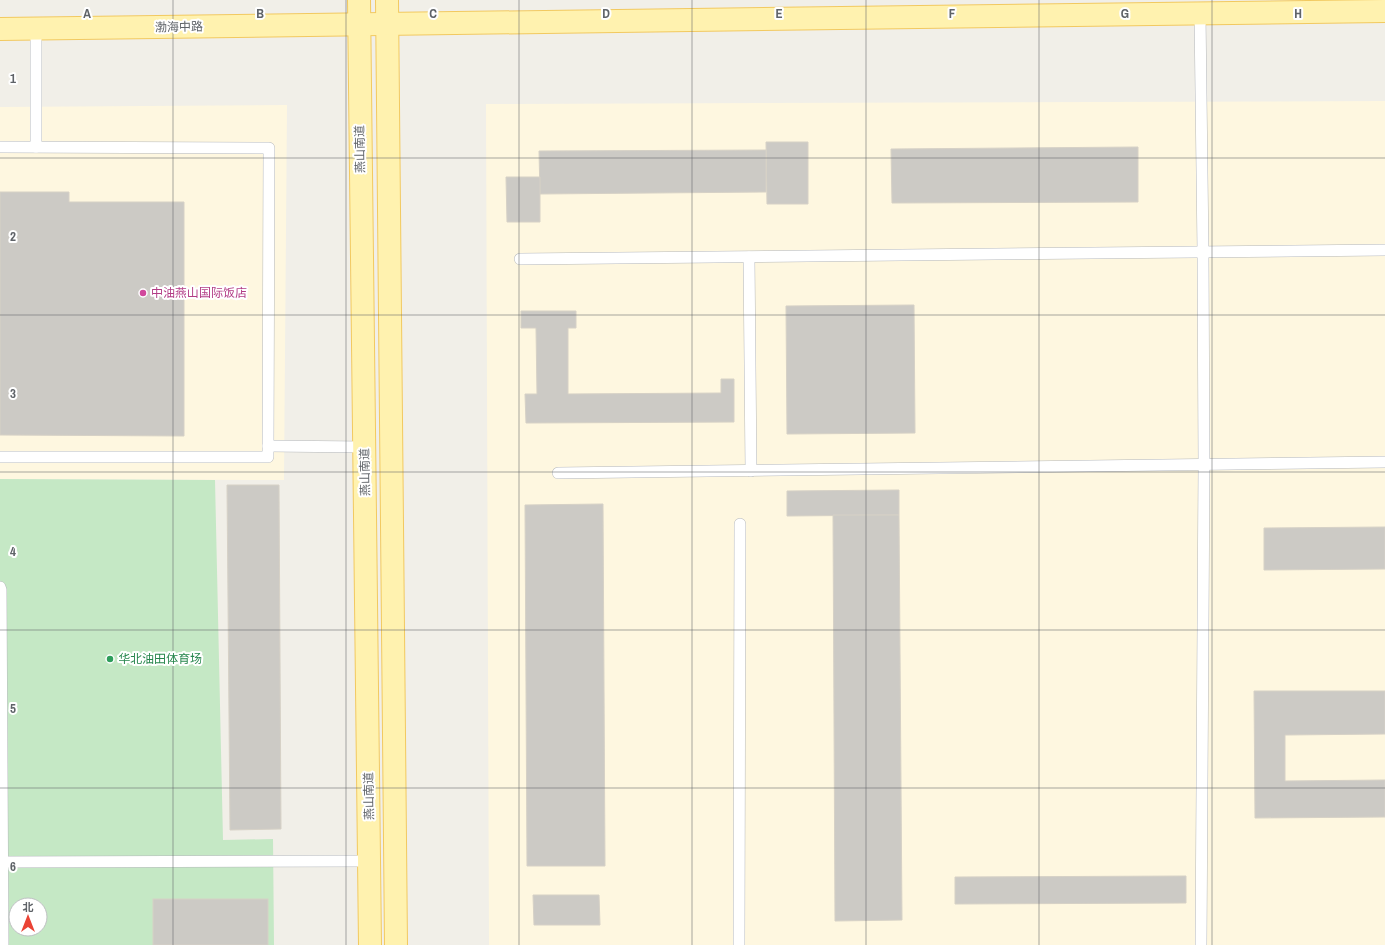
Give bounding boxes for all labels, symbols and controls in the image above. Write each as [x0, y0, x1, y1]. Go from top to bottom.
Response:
text: A [83, 5, 91, 22]
text: B [256, 5, 264, 22]
text: C [429, 5, 437, 22]
text: D [602, 5, 610, 22]
text: E [775, 5, 783, 22]
text: F [949, 5, 956, 22]
text: G [1121, 5, 1129, 22]
text: H [1294, 5, 1302, 22]
street label: 渤海中路 [155, 19, 203, 35]
text: 1 [10, 70, 16, 87]
street label: 燕山南道 [352, 125, 368, 173]
text: 2 [10, 228, 16, 245]
place label: 中油燕山国际饭店 [151, 285, 247, 301]
marker: 中油燕山国际饭店 [138, 288, 148, 298]
text: 3 [10, 385, 16, 402]
street label: 燕山南道 [357, 448, 373, 496]
text: 4 [10, 543, 16, 560]
place label: 华北油田体育场 [118, 651, 202, 667]
marker: 华北油田体育场 [105, 654, 115, 664]
text: 5 [10, 700, 16, 717]
street label: 燕山南道 [361, 772, 377, 820]
text: 6 [10, 858, 16, 875]
north arrow [8, 897, 48, 937]
text: 北 [23, 900, 34, 914]

